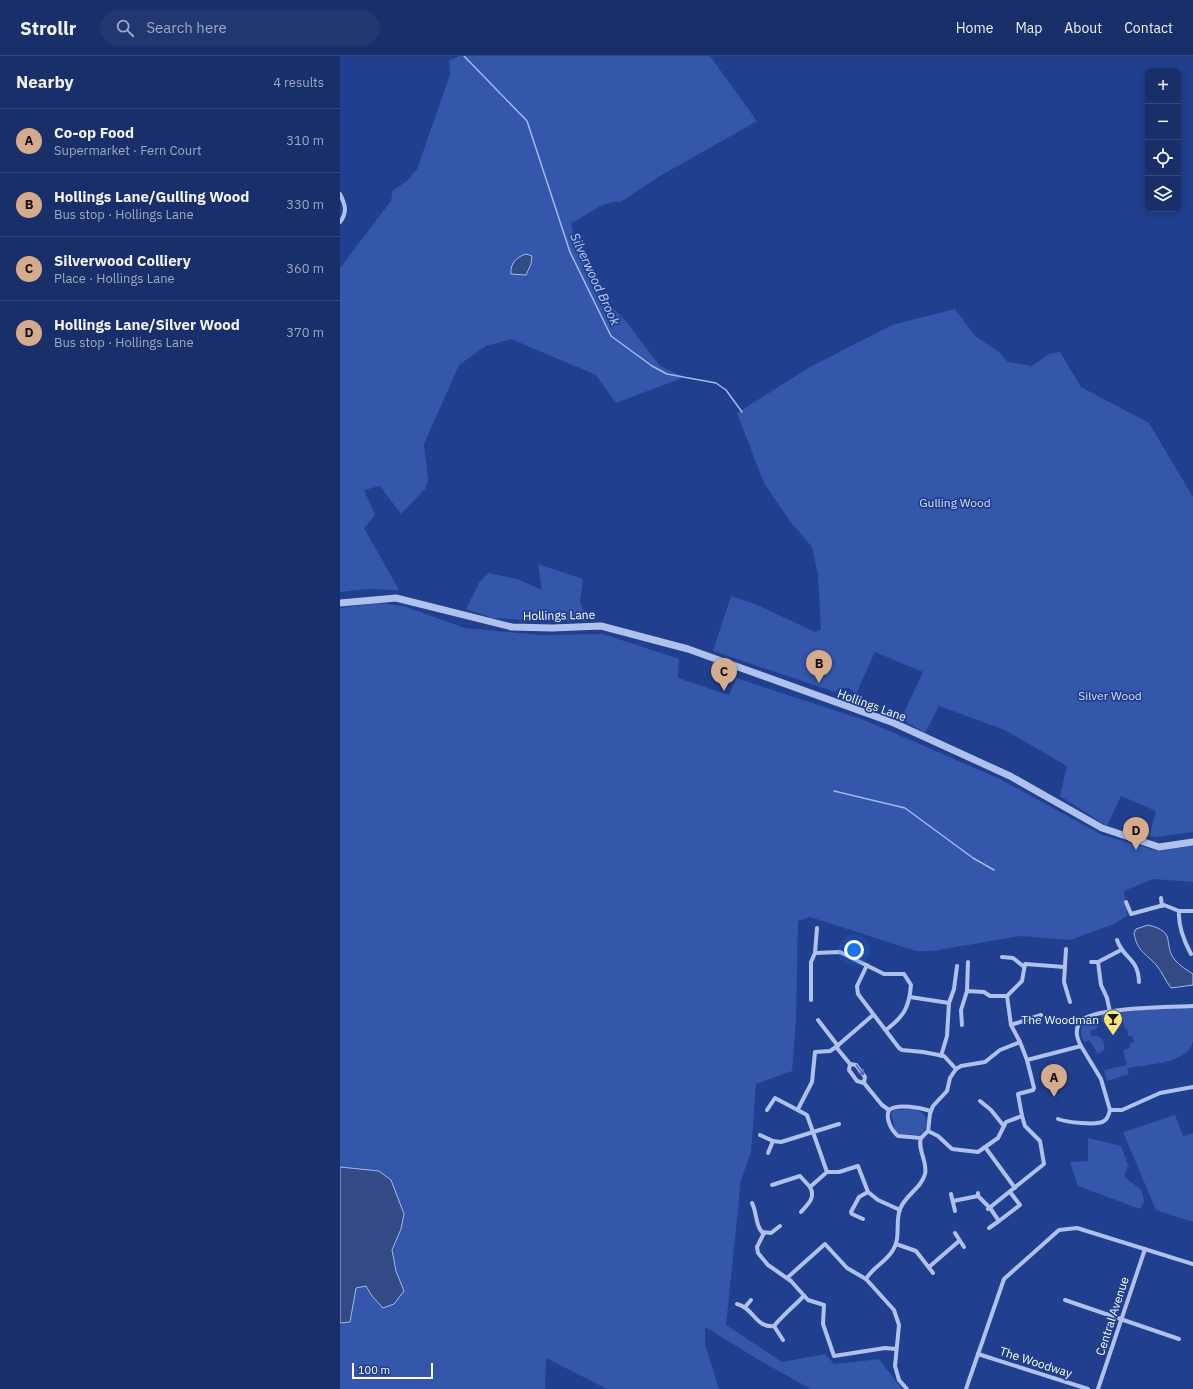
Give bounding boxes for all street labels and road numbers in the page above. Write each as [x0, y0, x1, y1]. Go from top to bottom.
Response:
street label: Hollings Lane [523, 607, 596, 623]
street label: Hollings Lane [835, 686, 909, 725]
street label: Central Avenue [1092, 1274, 1132, 1357]
street label: The Woodway [998, 1343, 1074, 1381]

